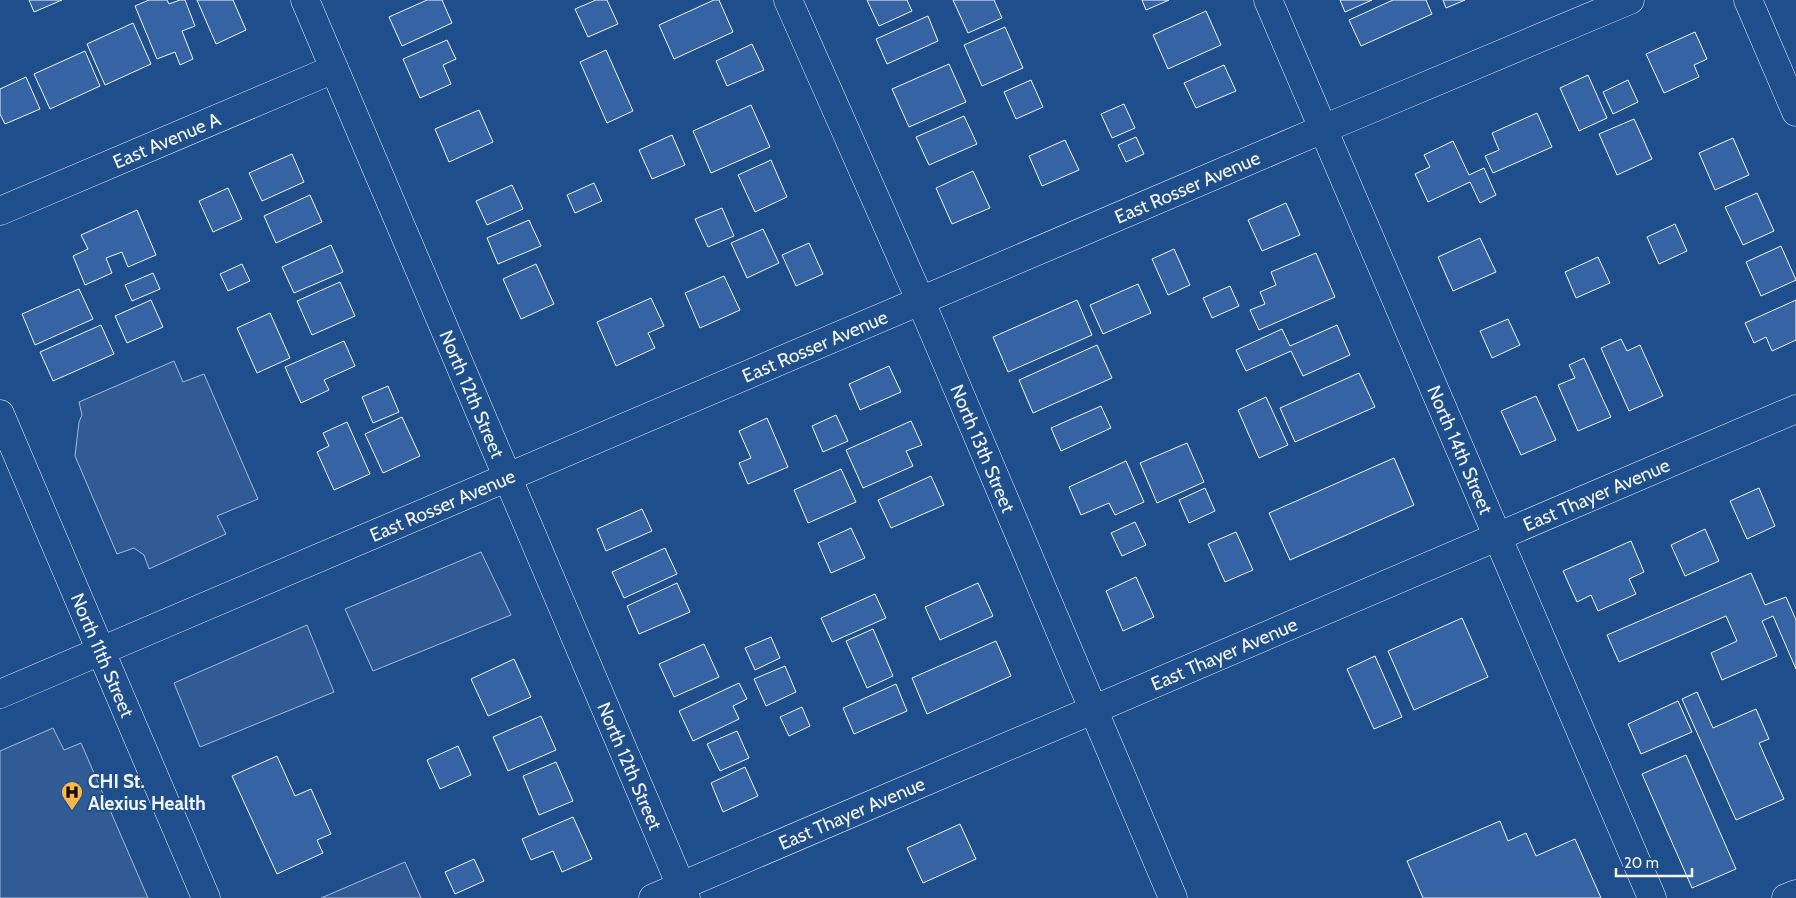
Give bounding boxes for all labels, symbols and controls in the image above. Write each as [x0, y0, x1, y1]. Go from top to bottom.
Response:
street label: East Avenue A [109, 107, 224, 173]
street label: East Rosser Avenue [1111, 146, 1264, 228]
street label: East Rosser Avenue [739, 305, 891, 387]
street label: North 12th Street [435, 327, 510, 462]
street label: North 13th Street [946, 381, 1020, 517]
street label: North 14th Street [1423, 382, 1498, 518]
street label: East Thayer Avenue [1520, 453, 1673, 536]
street label: East Rosser Avenue [366, 464, 519, 546]
street label: North 11th Street [66, 589, 139, 721]
street label: East Thayer Avenue [1147, 612, 1301, 695]
street label: North 12th Street [593, 699, 667, 834]
place label: CHI St. Alexius Health [88, 770, 206, 815]
street label: East Thayer Avenue [775, 771, 929, 854]
hospital icon: CHI St. Alexius Health [60, 780, 84, 811]
scale bar [1616, 846, 1692, 878]
text: 20 m [1624, 854, 1659, 872]

